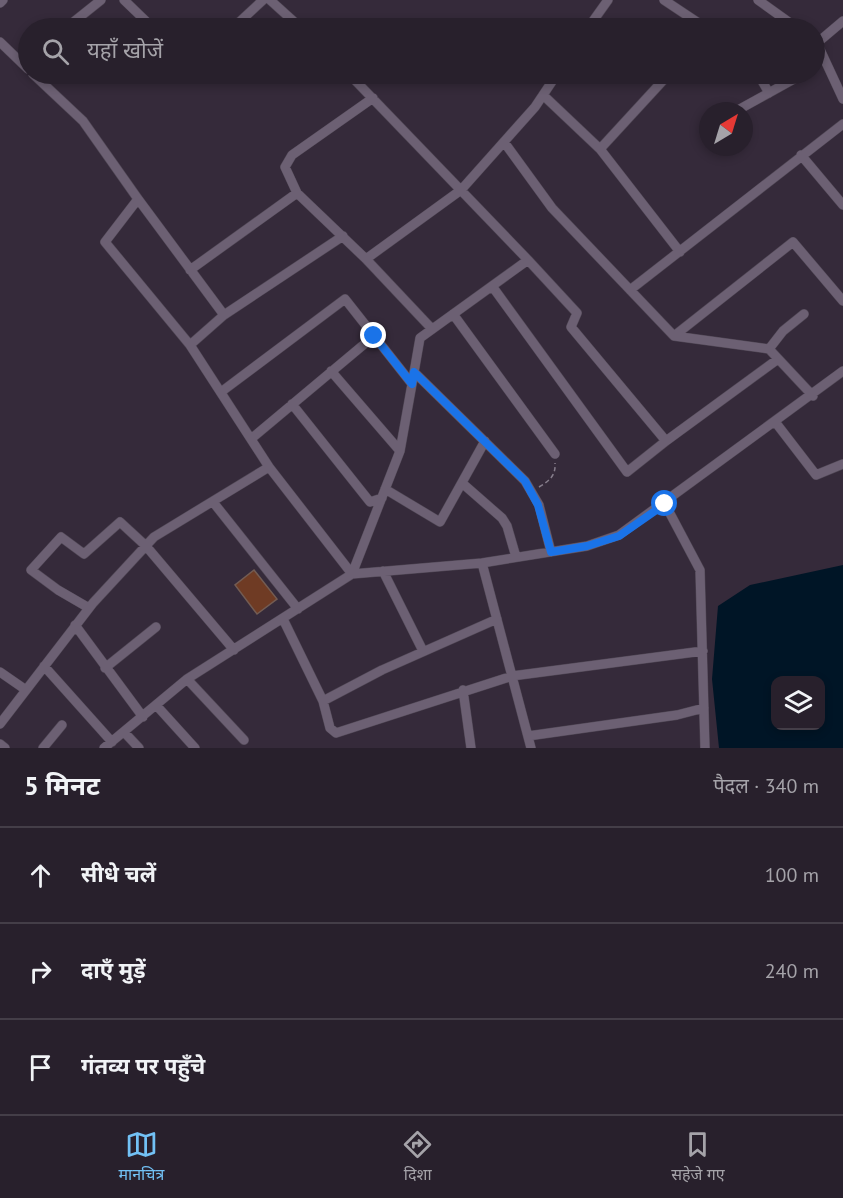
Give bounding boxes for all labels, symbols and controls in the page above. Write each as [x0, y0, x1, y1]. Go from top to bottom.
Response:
search box [18, 18, 825, 84]
icon: search [39, 35, 72, 68]
text: यहाँ खोजें [87, 36, 163, 64]
north arrow [699, 102, 753, 156]
route end [360, 322, 386, 348]
route start [651, 490, 677, 516]
map controls [771, 676, 825, 730]
button: layers [771, 676, 825, 730]
text: 5 मिनट [24, 769, 100, 802]
text: पैदल · 340 m [713, 773, 819, 799]
icon: ahead [24, 859, 57, 892]
text: सीधे चलें [81, 860, 156, 888]
text: 100 m [765, 862, 819, 888]
icon: right [24, 955, 57, 988]
text: दाएँ मुड़ें [81, 956, 146, 984]
text: 240 m [765, 958, 819, 984]
icon: arrive [24, 1051, 57, 1084]
text: गंतव्य पर पहुँचे [81, 1052, 205, 1080]
tab: मानचित्र [118, 1128, 164, 1187]
tab: दिशा [401, 1128, 434, 1187]
tab: सहेजे गए [671, 1128, 725, 1187]

